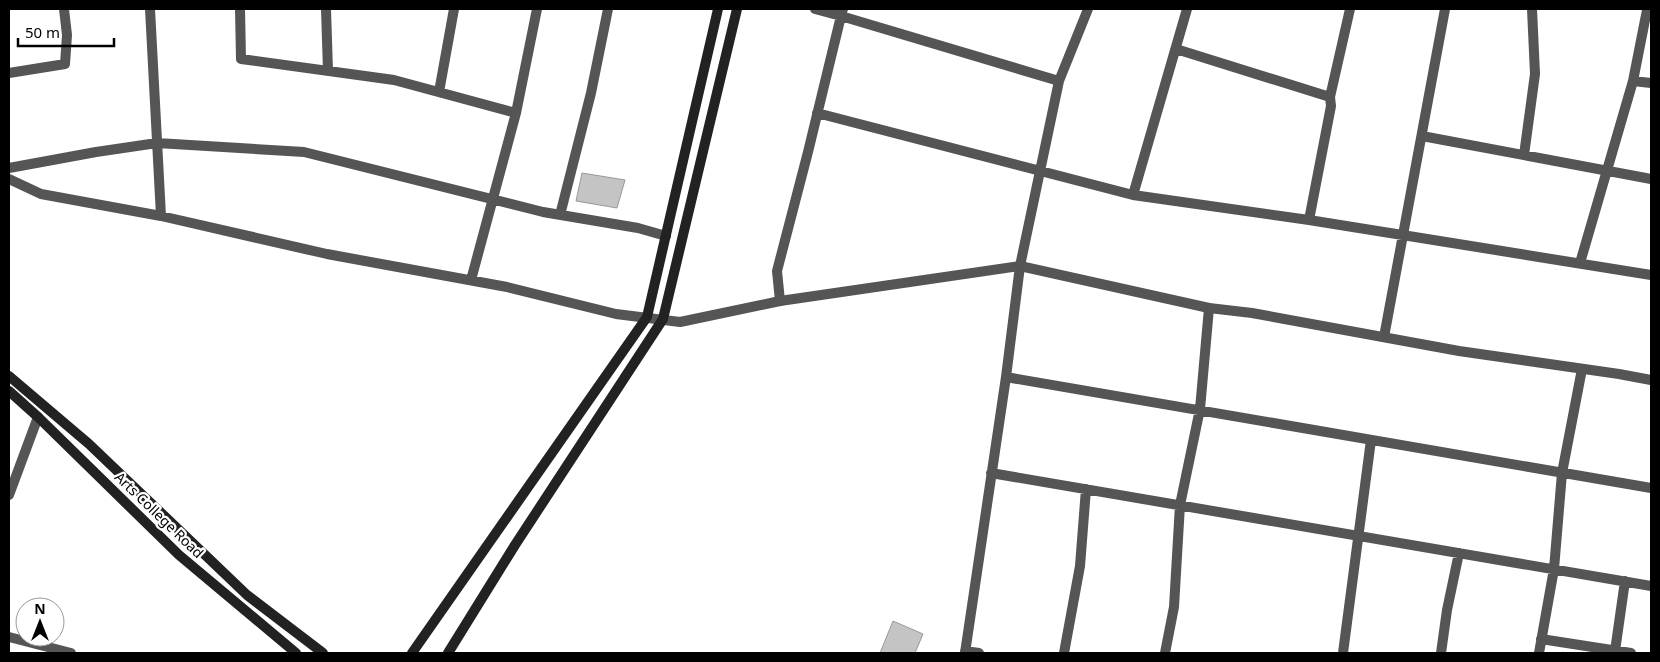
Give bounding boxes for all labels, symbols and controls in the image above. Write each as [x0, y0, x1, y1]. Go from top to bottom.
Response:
scale bar [18, 15, 114, 47]
text: 50 m [25, 22, 60, 42]
street label: Arts College Road [111, 467, 208, 562]
north arrow [15, 597, 65, 647]
text: N [34, 599, 46, 618]

